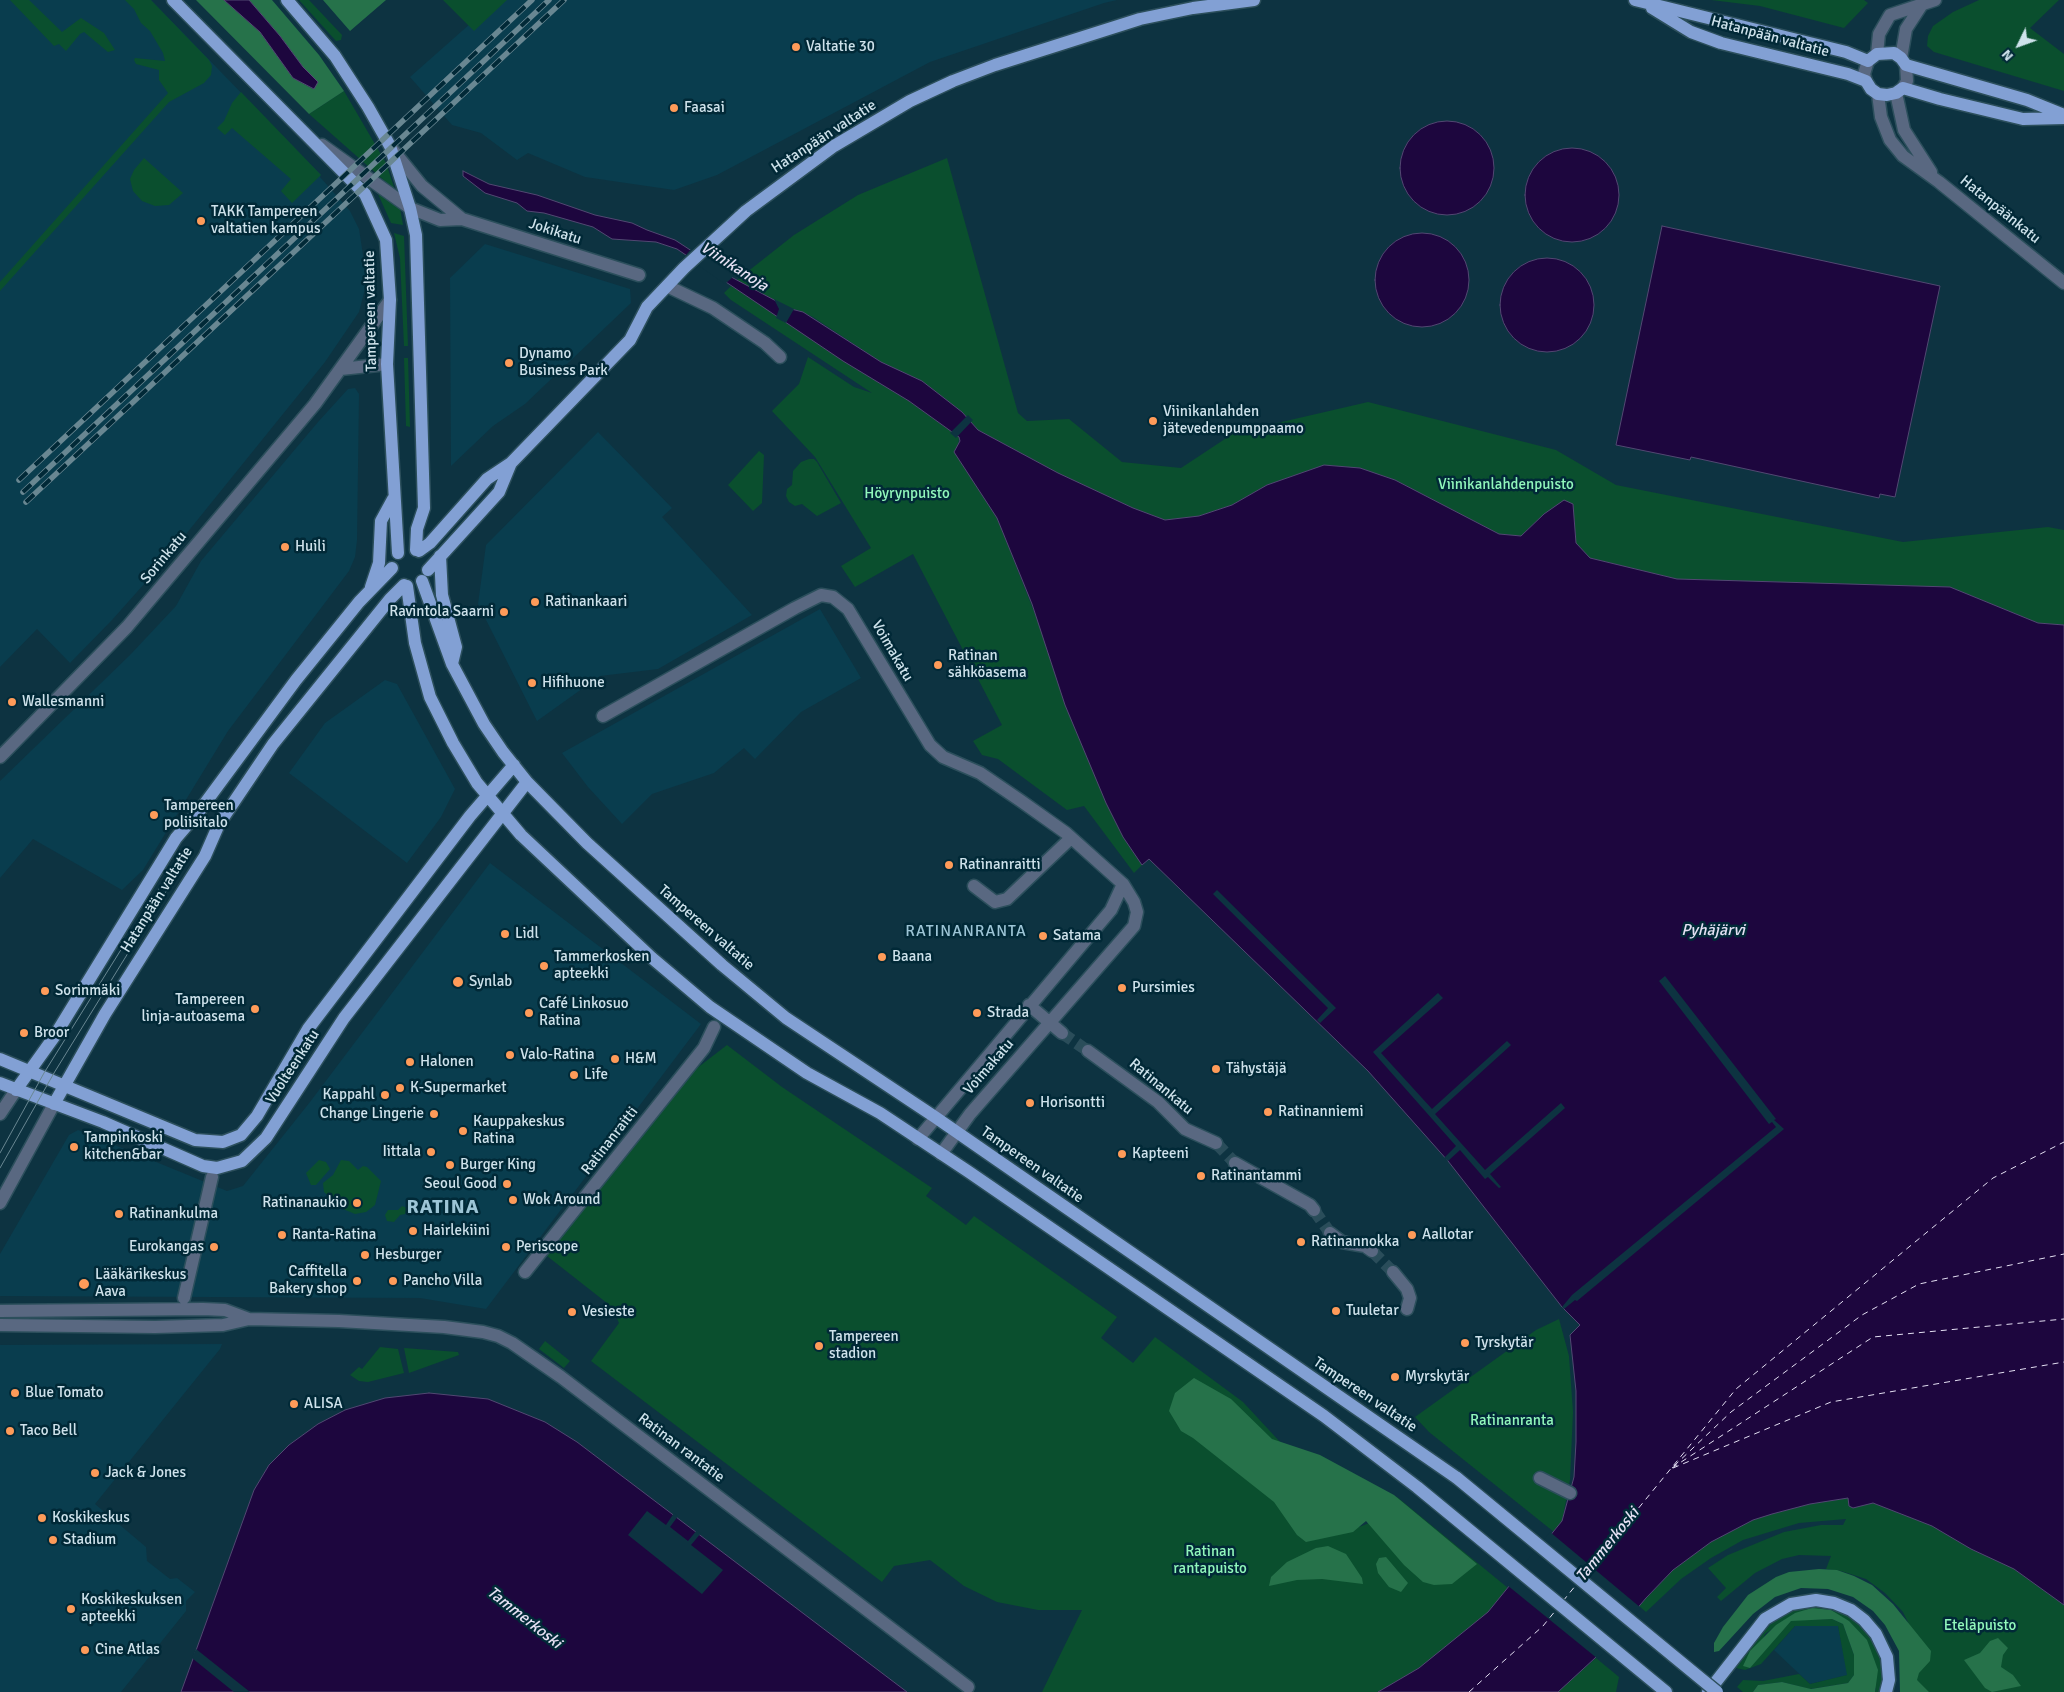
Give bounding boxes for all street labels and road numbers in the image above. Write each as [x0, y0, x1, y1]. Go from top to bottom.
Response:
street label: Hatanpään valtatie [1709, 13, 1831, 61]
street label: Hatanpään valtatie [768, 96, 880, 178]
street label: Hatanpäänkatu [1956, 172, 2044, 248]
street label: Jokikatu [526, 215, 584, 249]
street label: Tampereen valtatie [361, 250, 381, 372]
street label: Sorinkatu [137, 528, 191, 588]
street label: Voimakatu [867, 617, 917, 685]
street label: Hatanpään valtatie [117, 844, 197, 956]
street label: Tampereen valtatie [654, 881, 758, 975]
street label: Vuolteenkatu [262, 1026, 324, 1108]
street label: Voimakatu [960, 1036, 1018, 1098]
street label: Ratinankatu [1125, 1055, 1197, 1119]
street label: Ratinanraitti [578, 1103, 642, 1179]
street label: Tampereen valtatie [977, 1123, 1087, 1207]
street label: Tampereen valtatie [1310, 1354, 1420, 1436]
street label: Ratinan rantatie [634, 1410, 728, 1486]

